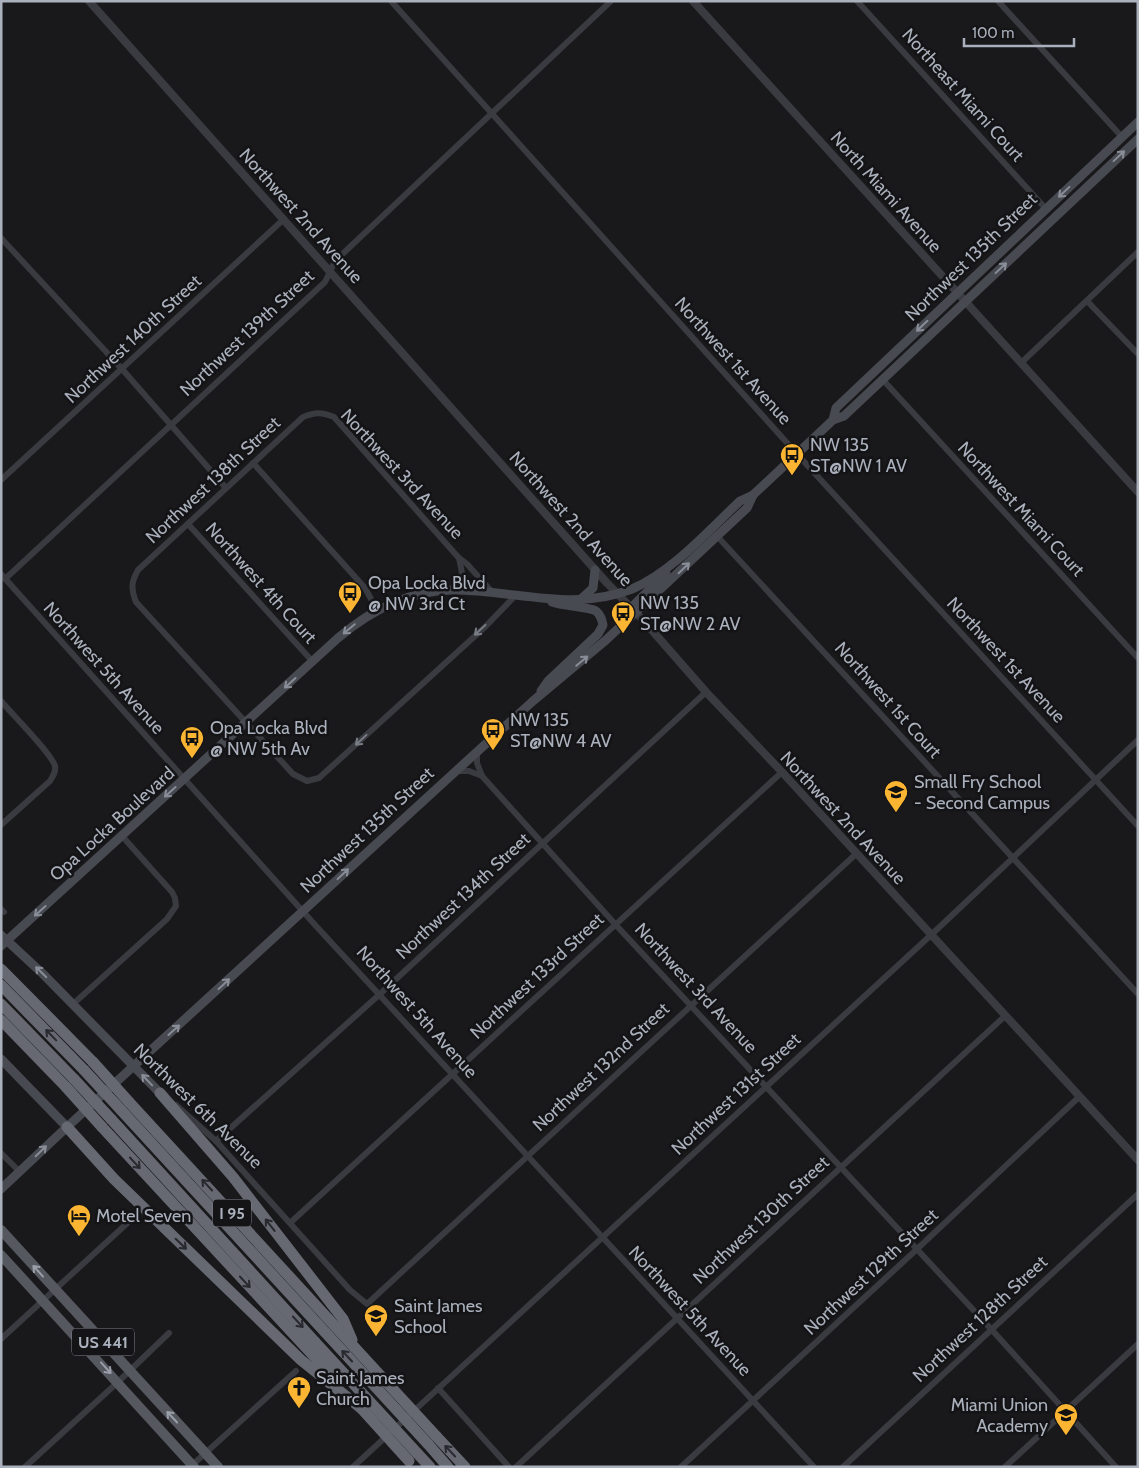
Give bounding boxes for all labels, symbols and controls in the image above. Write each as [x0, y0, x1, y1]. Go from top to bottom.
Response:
scale bar [964, 15, 1074, 47]
street label: Northeast Miami Court [897, 24, 1029, 166]
text: 100 m [972, 24, 1014, 42]
street label: North Miami Avenue [826, 127, 946, 257]
street label: Northwest 2nd Avenue [235, 144, 367, 288]
one-way arrow [1113, 150, 1126, 162]
one-way arrow [1058, 186, 1070, 198]
street label: Northwest 135th Street [900, 188, 1042, 326]
one-way arrow [995, 262, 1008, 274]
street label: Northwest 139th Street [175, 265, 319, 401]
street label: Northwest 140th Street [60, 270, 206, 408]
street label: Northwest 1st Avenue [670, 293, 796, 429]
one-way arrow [916, 320, 929, 332]
street label: Northwest 3rd Avenue [336, 404, 468, 544]
street label: Northwest 138th Street [141, 412, 285, 548]
place label: NW 135 ST@NW 1 AV [810, 434, 907, 477]
street label: Northwest Miami Court [953, 437, 1089, 581]
bus stop icon: NW 135 ST@NW 1 AV [779, 442, 805, 476]
street label: Northwest 2nd Avenue [505, 447, 637, 591]
street label: Northwest 4th Court [201, 518, 321, 648]
one-way arrow [678, 562, 691, 574]
place label: Opa Locka Blvd @ NW 3rd Ct [368, 572, 485, 615]
bus stop icon: Opa Locka Blvd @ NW 3rd Ct [337, 580, 363, 614]
place label: NW 135 ST@NW 2 AV [640, 592, 741, 635]
street label: Northwest 1st Avenue [942, 593, 1070, 727]
street label: Northwest 5th Avenue [39, 597, 169, 739]
bus stop icon: NW 135 ST@NW 2 AV [610, 600, 636, 634]
one-way arrow [342, 624, 355, 635]
one-way arrow [474, 624, 487, 636]
street label: Northwest 1st Court [830, 637, 946, 763]
one-way arrow [575, 655, 588, 666]
one-way arrow [284, 677, 297, 689]
place label: NW 135 ST@NW 4 AV [510, 709, 612, 752]
place label: Opa Locka Blvd @ NW 5th Av [210, 717, 327, 760]
bus stop icon: NW 135 ST@NW 4 AV [480, 717, 506, 751]
bus stop icon: Opa Locka Blvd @ NW 5th Av [179, 725, 205, 759]
one-way arrow [354, 734, 367, 746]
street label: Northwest 2nd Avenue [776, 747, 910, 889]
street label: Opa Locka Boulevard [45, 762, 179, 886]
street label: Northwest 135th Street [296, 762, 438, 898]
place label: Small Fry School - Second Campus [914, 771, 1050, 814]
school or university icon: Small Fry School - Second Campus [883, 779, 909, 813]
one-way arrow [164, 786, 177, 798]
street label: Northwest 134th Street [391, 828, 535, 964]
one-way arrow [337, 868, 350, 880]
one-way arrow [33, 905, 46, 917]
street label: Northwest 133rd Street [466, 908, 608, 1044]
street label: Northwest 3rd Avenue [630, 918, 762, 1058]
street label: Northwest 5th Avenue [352, 941, 482, 1083]
one-way arrow [34, 966, 47, 978]
one-way arrow [217, 978, 230, 990]
street label: Northwest 132nd Street [528, 998, 674, 1136]
one-way arrow [167, 1024, 180, 1036]
street label: Northwest 131st Street [667, 1028, 805, 1160]
one-way arrow [45, 1029, 57, 1041]
street label: Northwest 6th Avenue [129, 1039, 267, 1173]
one-way arrow [141, 1074, 153, 1086]
one-way arrow [35, 1145, 48, 1157]
street label: Northwest 130th Street [689, 1151, 833, 1289]
one-way arrow [129, 1156, 141, 1169]
one-way arrow [201, 1179, 213, 1192]
road number: I 95 [213, 1200, 251, 1226]
hotel icon: Motel Seven [66, 1203, 92, 1237]
street label: Northwest 129th Street [799, 1204, 943, 1340]
place label: Motel Seven [96, 1205, 191, 1227]
one-way arrow [265, 1218, 275, 1232]
one-way arrow [175, 1238, 187, 1250]
street label: Northwest 5th Avenue [624, 1241, 756, 1381]
street label: Northwest 128th Street [908, 1251, 1052, 1387]
one-way arrow [33, 1265, 44, 1278]
one-way arrow [239, 1276, 251, 1289]
place label: Saint James School [394, 1295, 483, 1338]
school or university icon: Saint James School [363, 1303, 389, 1337]
one-way arrow [292, 1316, 304, 1329]
road number: US 441 [72, 1328, 134, 1355]
one-way arrow [341, 1350, 353, 1363]
one-way arrow [100, 1362, 111, 1375]
place label: Saint James Church [316, 1367, 405, 1410]
church icon: Saint James Church [286, 1375, 312, 1409]
place label: Miami Union Academy [951, 1394, 1048, 1437]
school or university icon: Miami Union Academy [1053, 1402, 1079, 1436]
one-way arrow [166, 1410, 178, 1423]
one-way arrow [444, 1445, 456, 1458]

